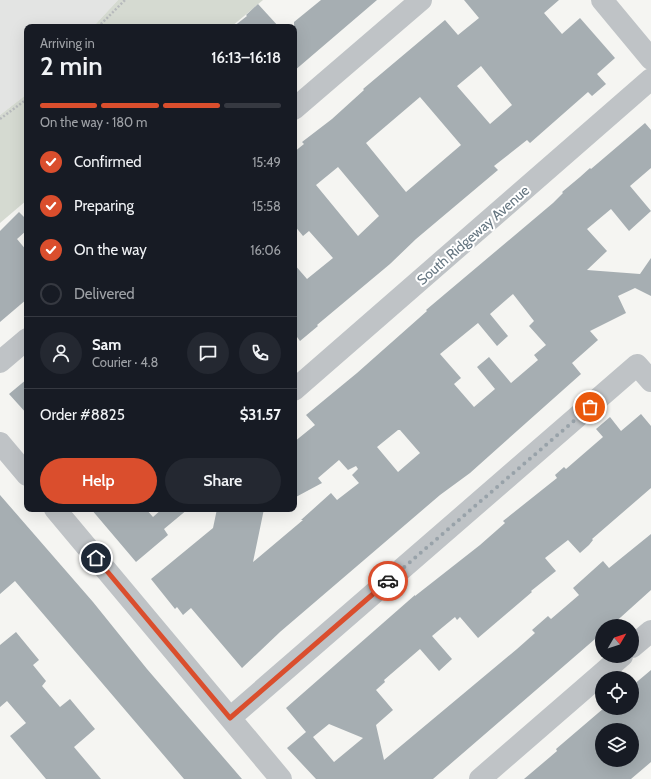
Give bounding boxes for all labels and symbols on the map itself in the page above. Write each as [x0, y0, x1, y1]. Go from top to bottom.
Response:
street label: South Ridgeway Avenue [413, 181, 533, 289]
pin [573, 390, 607, 424]
pin [79, 541, 113, 575]
courier [368, 561, 408, 601]
north arrow [595, 619, 639, 663]

